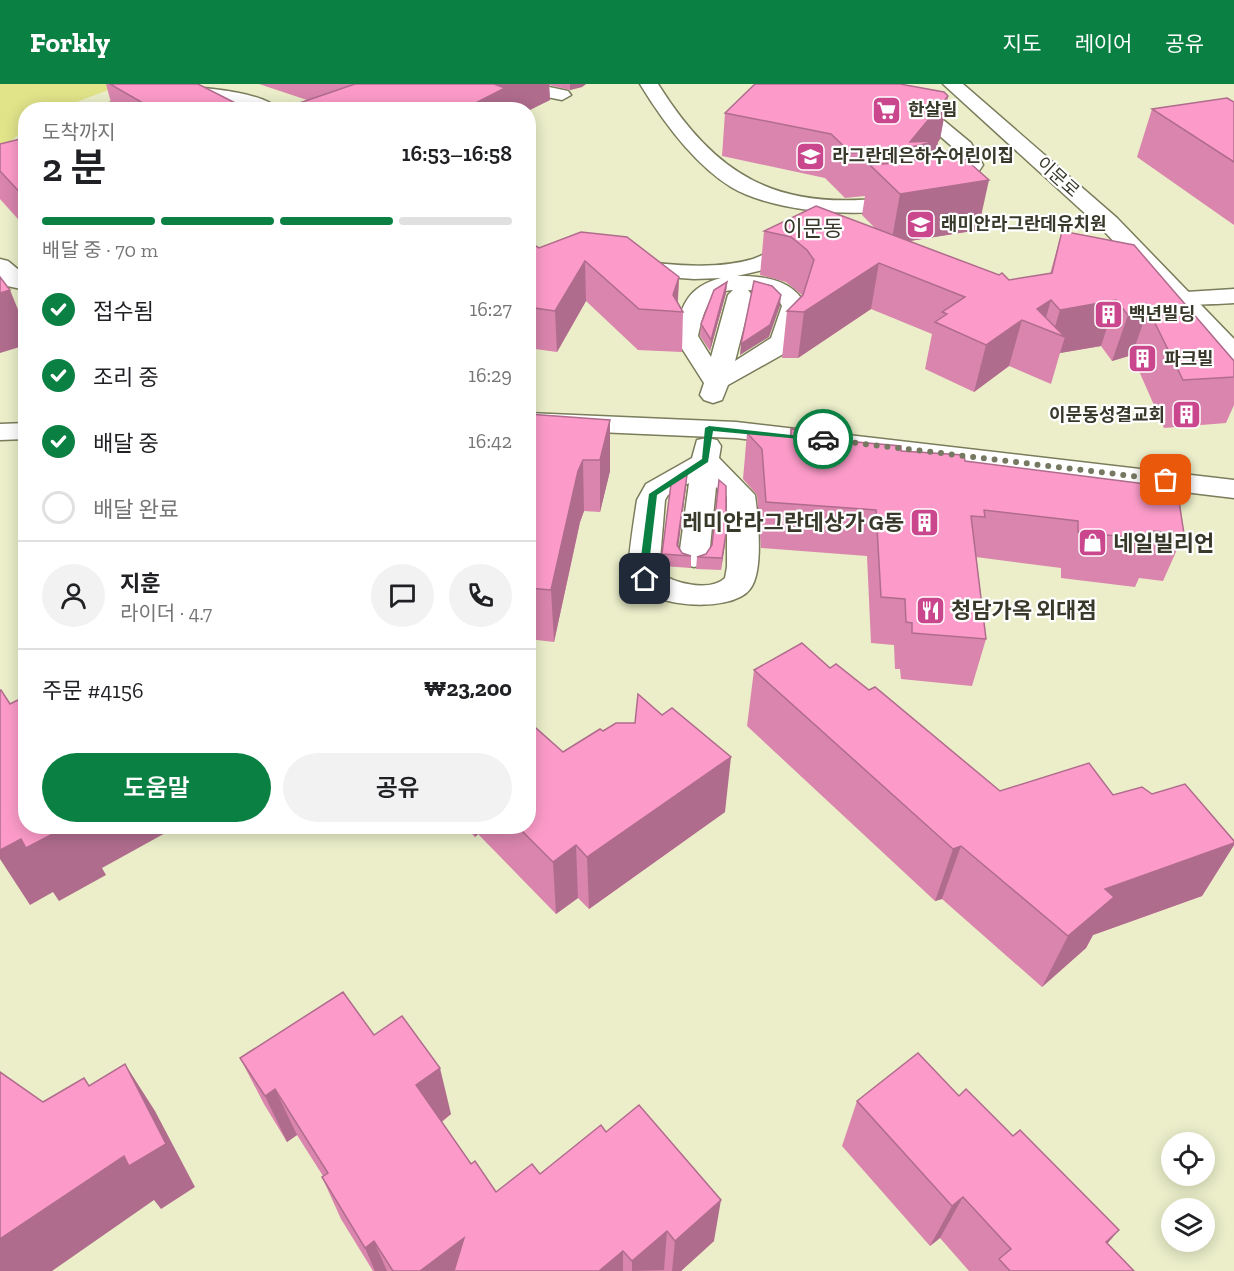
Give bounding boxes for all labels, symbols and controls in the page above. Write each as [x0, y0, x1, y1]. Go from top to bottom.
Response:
text: Forkly [30, 26, 110, 59]
text: 지도 [1003, 31, 1041, 56]
text: 레이어 [1074, 31, 1132, 56]
text: 공유 [1165, 31, 1204, 56]
supermarket icon: 한살림 [871, 94, 903, 126]
place label: 한살림 [908, 99, 958, 121]
text: 도착까지 [42, 120, 116, 144]
text: 16:53–16:58 [402, 140, 512, 167]
school or university icon: 라그란데은하수어린이집 [795, 140, 827, 172]
text: 2 분 [42, 144, 106, 191]
place label: 라그란데은하수어린이집 [832, 145, 1014, 167]
street label: 이문로 [1032, 152, 1084, 202]
school or university icon: 래미안라그란데유치원 [904, 208, 936, 240]
place label: 래미안라그란데유치원 [941, 213, 1107, 235]
district label: 이문동 [783, 215, 843, 242]
text: 배달 중 · 70 m [42, 238, 158, 262]
icon: check [42, 293, 75, 326]
text: 16:27 [469, 297, 512, 321]
text: 접수됨 [93, 298, 154, 325]
building icon: 백년빌딩 [1092, 298, 1124, 330]
place label: 백년빌딩 [1129, 303, 1195, 325]
building icon: 파크빌 [1127, 343, 1159, 375]
place label: 파크빌 [1164, 348, 1214, 370]
icon: check [42, 359, 75, 392]
text: 16:29 [468, 363, 512, 387]
text: 조리 중 [93, 364, 159, 391]
building icon: 이문동성결교회 [1170, 399, 1202, 431]
place label: 이문동성결교회 [1049, 404, 1165, 426]
courier [793, 409, 853, 469]
icon: car [807, 423, 840, 456]
icon: check [42, 425, 75, 458]
text: 16:42 [468, 429, 512, 453]
text: 배달 중 [93, 430, 159, 457]
pin [1140, 454, 1191, 505]
icon: bag [1149, 463, 1182, 496]
text: 배달 완료 [93, 496, 179, 523]
building icon: 레미안라그란데상가 G동 [909, 506, 941, 538]
place label: 레미안라그란데상가 G동 [682, 509, 904, 536]
shop icon: 네일빌리언 [1076, 527, 1108, 559]
place label: 네일빌리언 [1113, 530, 1214, 557]
pin [619, 553, 670, 604]
icon: home [628, 562, 661, 595]
button: person [42, 564, 105, 627]
button: chat [371, 564, 434, 627]
button: phone [449, 564, 512, 627]
text: 지훈 [120, 570, 160, 597]
restaurant icon: 청담가옥 외대점 [914, 594, 946, 626]
place label: 청담가옥 외대점 [951, 597, 1097, 624]
text: 라이더 · 4.7 [120, 601, 212, 625]
text: ₩23,200 [424, 675, 512, 702]
text: 주문 #4156 [42, 677, 144, 704]
button: 도움말 [42, 753, 271, 822]
button: 공유 [283, 753, 512, 822]
map controls [1161, 1132, 1215, 1252]
button: locate [1161, 1132, 1215, 1186]
button: layers [1161, 1198, 1215, 1252]

